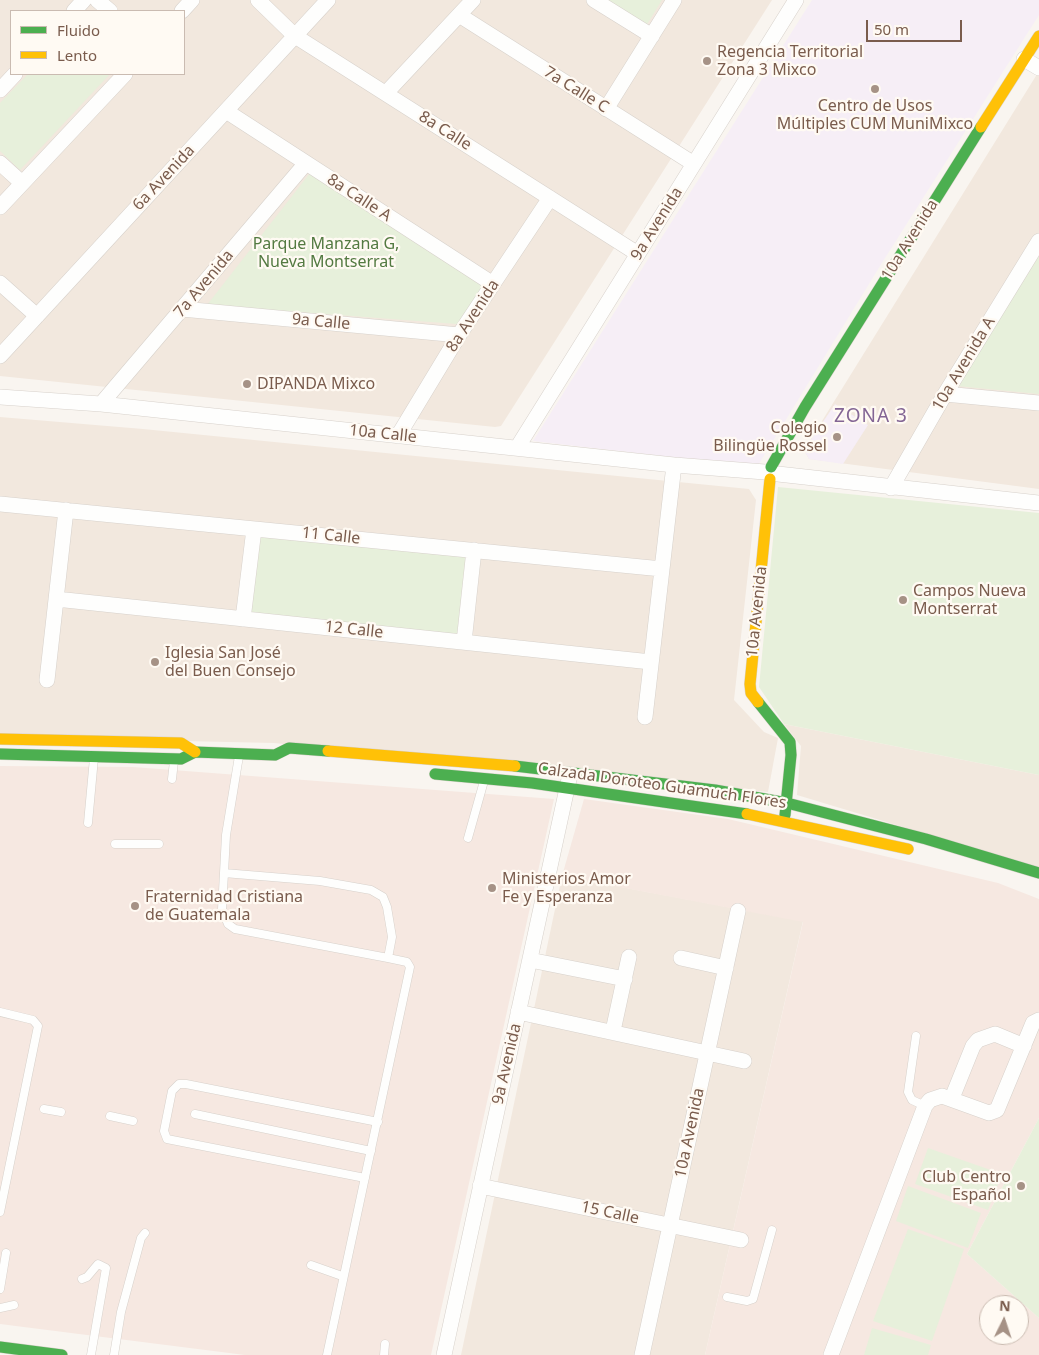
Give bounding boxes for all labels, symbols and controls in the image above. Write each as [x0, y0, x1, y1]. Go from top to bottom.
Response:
legend [10, 10, 185, 75]
scale bar [869, 10, 965, 42]
text: 50 m [874, 19, 909, 39]
text: Fluido [57, 20, 100, 40]
place label: Regencia Territorial Zona 3 Mixco [717, 42, 863, 80]
text: Lento [57, 45, 97, 65]
marker: Regencia Territorial Zona 3 Mixco [701, 55, 713, 67]
street label: 7a Calle C [540, 63, 612, 117]
marker: Centro de Usos Múltiples CUM MuniMixco [869, 83, 881, 95]
place label: Centro de Usos Múltiples CUM MuniMixco [777, 96, 973, 134]
street label: 8a Calle [415, 107, 475, 155]
street label: 6a Avenida [129, 141, 199, 215]
street label: 8a Calle A [323, 170, 395, 226]
street label: 9a Avenida [627, 184, 687, 264]
street label: 10a Avenida [878, 196, 942, 284]
park label: Parque Manzana G, Nueva Montserrat [253, 234, 399, 272]
street label: 7a Avenida [170, 246, 238, 322]
street label: 8a Avenida [442, 276, 504, 356]
street label: 9a Calle [291, 310, 351, 334]
street label: 10a Avenida A [928, 314, 1000, 414]
place label: DIPANDA Mixco [257, 374, 375, 394]
marker: DIPANDA Mixco [241, 378, 253, 390]
district label: ZONA 3 [833, 406, 909, 428]
place label: Colegio Bilingüe Rossel [713, 418, 827, 456]
street label: 10a Calle [348, 421, 418, 447]
marker: Colegio Bilingüe Rossel [831, 431, 843, 443]
street label: 11 Calle [301, 523, 361, 549]
street label: 10a Avenida [743, 565, 771, 659]
place label: Campos Nueva Montserrat [913, 581, 1026, 619]
marker: Campos Nueva Montserrat [897, 594, 909, 606]
street label: 12 Calle [324, 617, 384, 643]
place label: Iglesia San José del Buen Consejo [165, 643, 296, 681]
marker: Iglesia San José del Buen Consejo [149, 656, 161, 668]
street label: Calzada Doroteo Guamuch Flores [536, 759, 788, 813]
place label: Ministerios Amor Fe y Esperanza [502, 869, 631, 907]
marker: Ministerios Amor Fe y Esperanza [486, 882, 498, 894]
place label: Fraternidad Cristiana de Guatemala [145, 887, 303, 925]
marker: Fraternidad Cristiana de Guatemala [129, 900, 141, 912]
street label: 9a Avenida [488, 1022, 526, 1106]
street label: 10a Avenida [671, 1086, 709, 1180]
place label: Club Centro Español [922, 1167, 1011, 1205]
marker: Club Centro Español [1015, 1180, 1027, 1192]
street label: 15 Calle [579, 1197, 641, 1229]
north arrow [979, 1295, 1029, 1345]
text: N [999, 1296, 1011, 1315]

